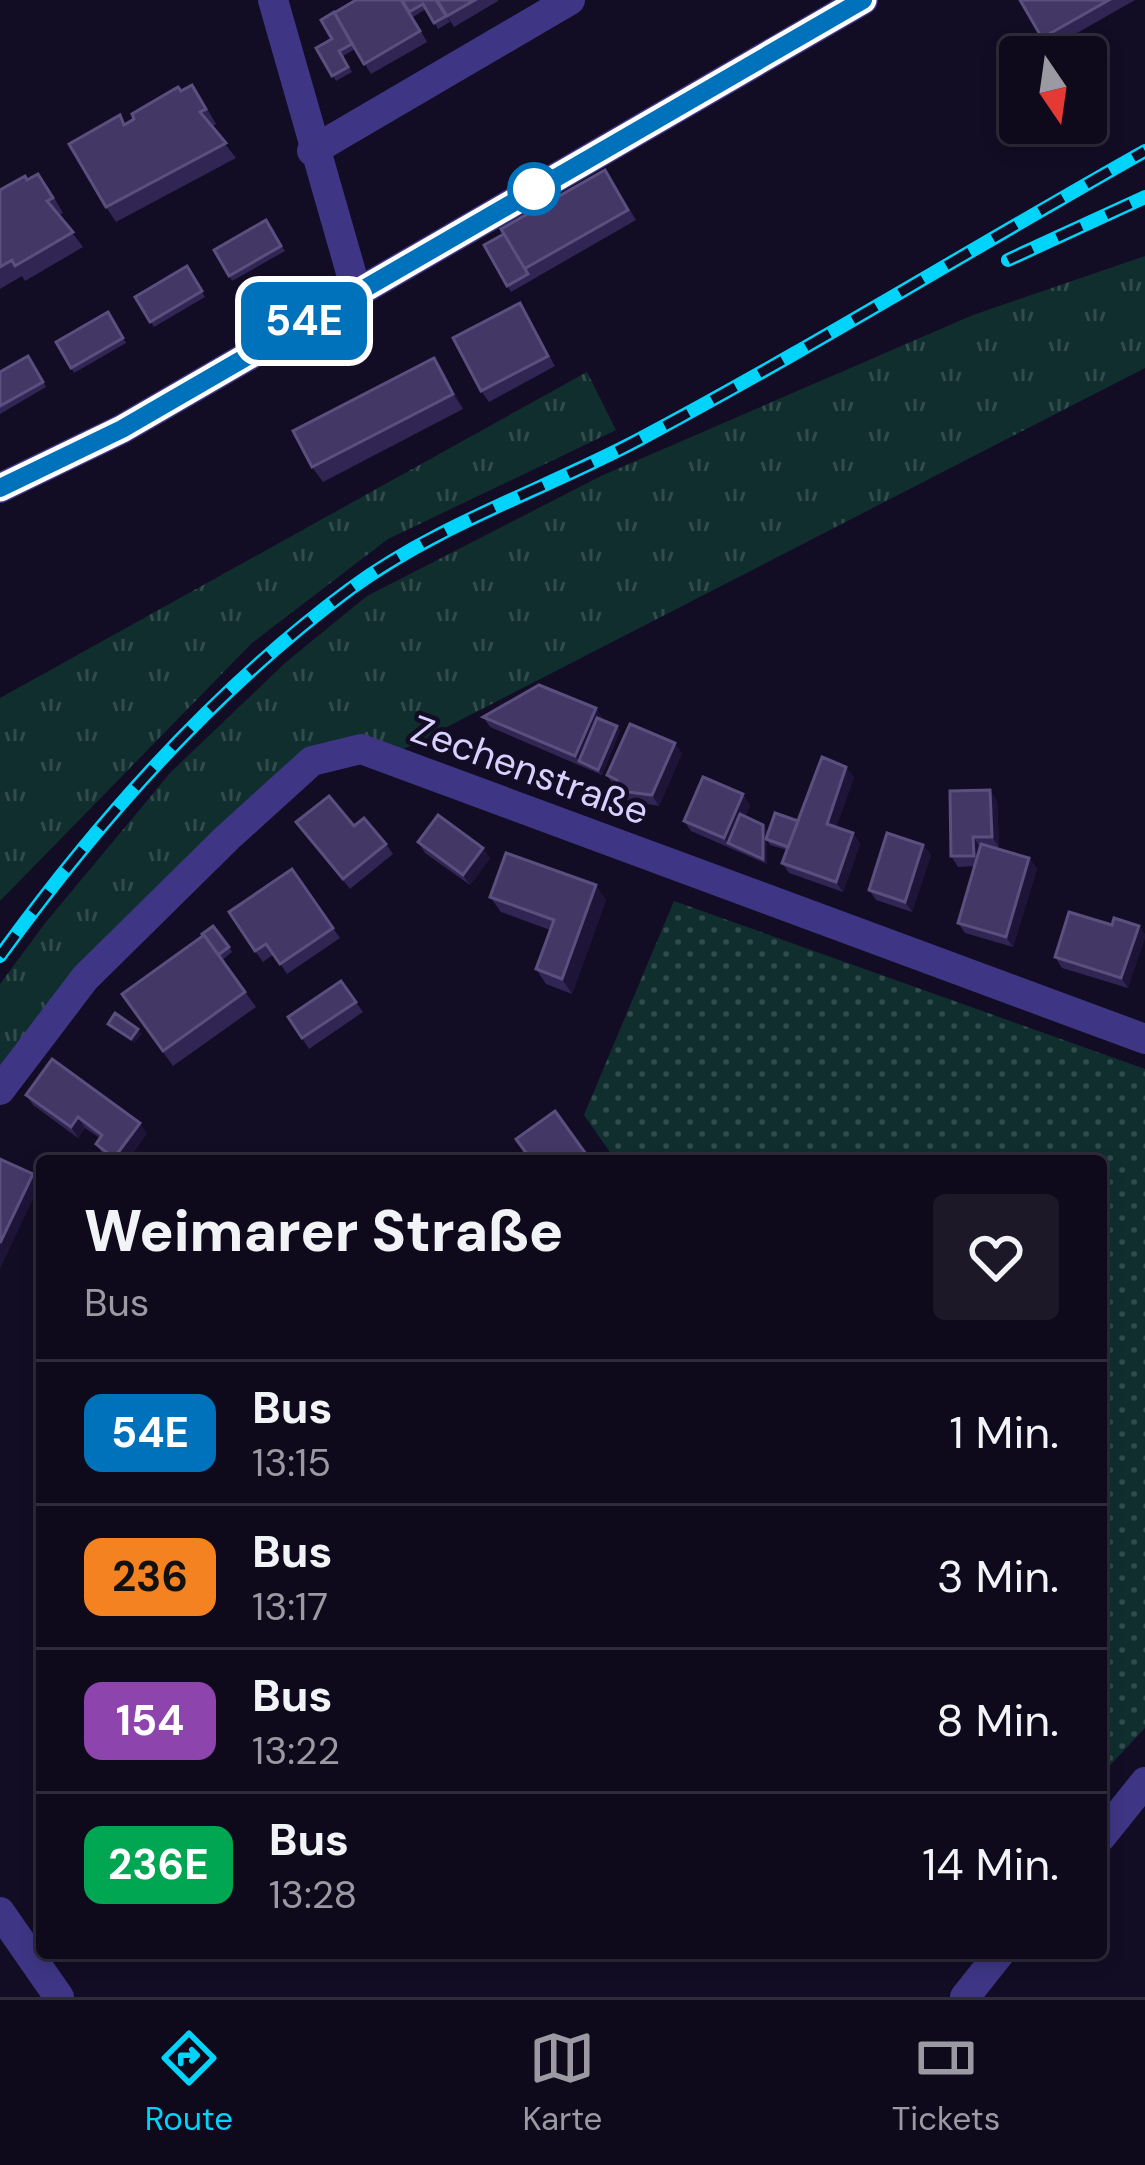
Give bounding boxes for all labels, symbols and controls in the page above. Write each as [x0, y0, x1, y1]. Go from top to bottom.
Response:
north arrow [999, 36, 1107, 144]
map controls [999, 36, 1107, 144]
unlabelled marker [509, 164, 559, 214]
line badge: 54E [235, 282, 373, 360]
text: 54E [265, 293, 343, 348]
street label: Zechenstraße [404, 703, 656, 837]
text: Weimarer Straße [84, 1194, 563, 1269]
button: heart [933, 1194, 1059, 1320]
text: Bus [84, 1277, 149, 1328]
text: Bus [252, 1378, 332, 1437]
text: 1 Min. [950, 1403, 1059, 1462]
text: 54E [111, 1405, 189, 1460]
text: 13:15 [252, 1437, 331, 1488]
text: Bus [252, 1522, 332, 1581]
text: 3 Min. [937, 1547, 1059, 1606]
text: 236 [112, 1549, 188, 1604]
text: 13:17 [252, 1581, 328, 1632]
text: Bus [252, 1666, 332, 1725]
text: 8 Min. [936, 1691, 1059, 1750]
text: 154 [116, 1693, 184, 1748]
text: 13:22 [252, 1725, 340, 1776]
text: Bus [269, 1810, 349, 1869]
text: 14 Min. [922, 1835, 1059, 1894]
text: 236E [108, 1837, 209, 1892]
text: 13:28 [269, 1869, 357, 1920]
tab: Route [145, 2025, 233, 2140]
tab: Karte [522, 2025, 602, 2140]
tab: Tickets [892, 2025, 1000, 2140]

